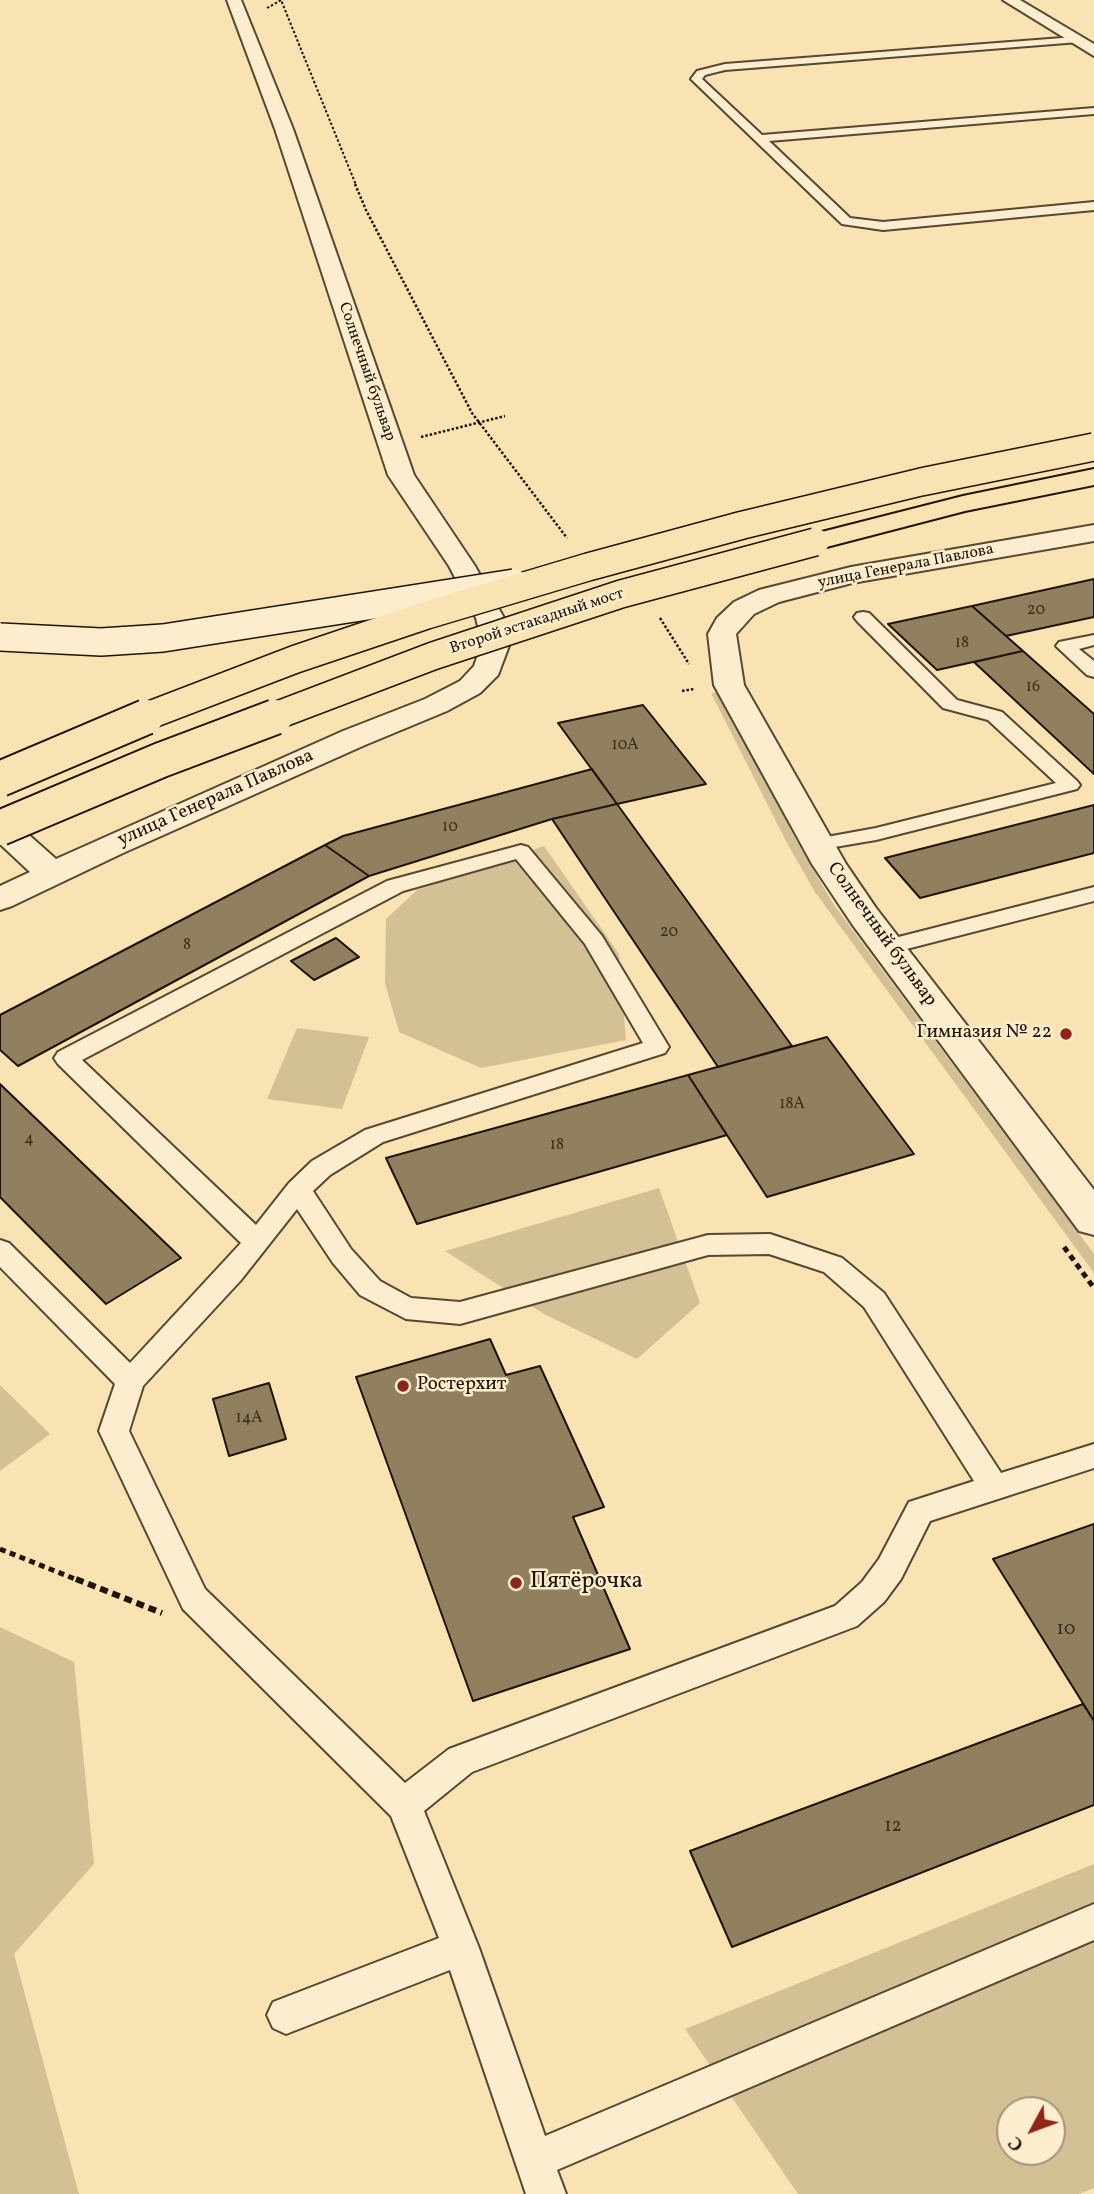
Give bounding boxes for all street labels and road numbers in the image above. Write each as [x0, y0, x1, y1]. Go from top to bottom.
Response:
street label: Солнечный бульвар [333, 300, 399, 444]
street label: улица Генерала Павлова [816, 541, 996, 593]
street label: Второй эстакадный мост [448, 585, 626, 659]
street label: улица Генерала Павлова [114, 745, 318, 853]
street label: Солнечный бульвар [821, 858, 941, 1012]

